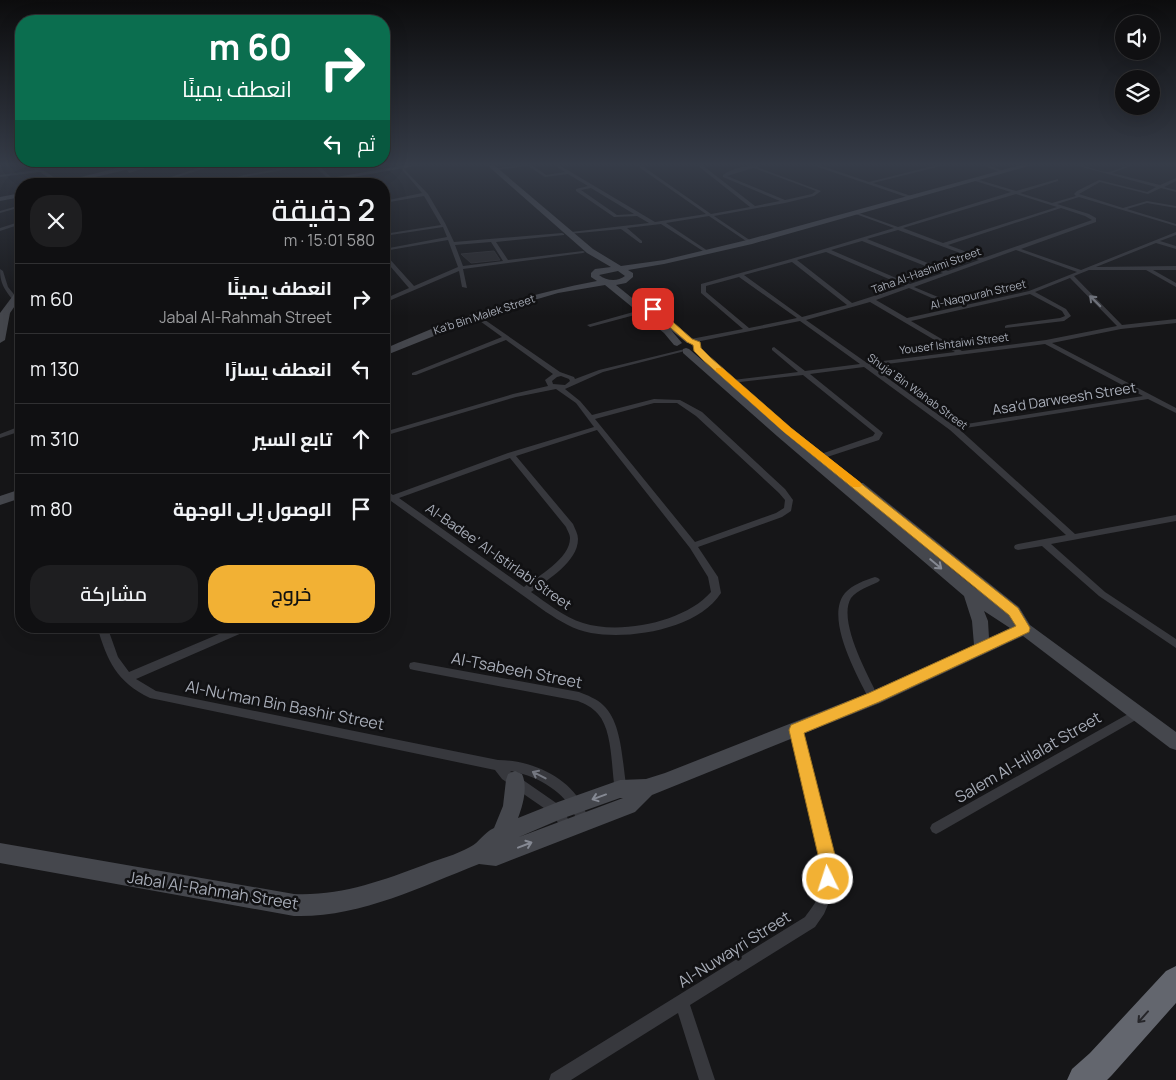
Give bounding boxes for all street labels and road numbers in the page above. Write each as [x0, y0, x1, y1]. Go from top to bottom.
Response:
street label: Taha Al-Hashimi Street [869, 243, 983, 297]
street label: Al-Naqourah Street [928, 276, 1028, 312]
street label: Ka’b Bin Malek Street [431, 291, 537, 337]
street label: Yousef Ishtaiwi Street [898, 329, 1010, 357]
street label: Shuja' Bin Wahab Street [865, 349, 971, 433]
street label: Asa'd Darweesh Street [991, 377, 1138, 419]
street label: Al-Badee' Al-Istirlabi Street [422, 498, 576, 614]
street label: Al-Tsabeeh Street [450, 647, 584, 693]
street label: Al-Nu'man Bin Bashir Street [184, 675, 386, 735]
street label: Salem Al-Hilalat Street [951, 706, 1105, 808]
street label: Jabal Al-Rahmah Street [126, 866, 300, 914]
street label: Al-Nuwayri Street [673, 905, 795, 993]

